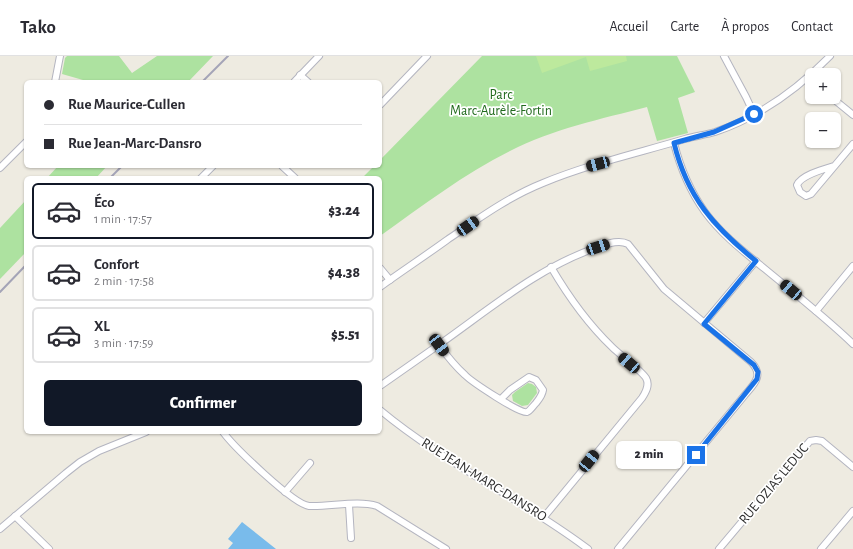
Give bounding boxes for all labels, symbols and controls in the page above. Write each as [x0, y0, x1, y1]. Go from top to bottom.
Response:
text: Tako [20, 18, 56, 37]
text: Accueil [609, 20, 648, 34]
text: Carte [670, 20, 699, 34]
text: À propos [721, 20, 769, 34]
text: Contact [791, 20, 833, 34]
map controls [805, 68, 841, 148]
button: + [805, 68, 841, 104]
park label: Parc Marc-Aurèle-Fortin [450, 88, 552, 118]
text: Rue Maurice-Cullen [68, 97, 185, 112]
route start [745, 105, 763, 123]
button: − [805, 112, 841, 148]
text: Rue Jean-Marc-Dansro [68, 136, 202, 151]
car [585, 155, 611, 173]
icon: car [46, 193, 82, 229]
text: Éco [94, 195, 115, 210]
text: $3.24 [328, 203, 360, 218]
text: 1 min · 17:57 [94, 213, 152, 226]
car [455, 214, 481, 238]
car [585, 238, 611, 256]
icon: car [46, 255, 82, 291]
text: Confort [94, 257, 139, 272]
text: $4.38 [328, 265, 360, 280]
text: 2 min · 17:58 [94, 275, 154, 288]
car [778, 278, 804, 302]
icon: car [46, 317, 82, 353]
text: XL [94, 319, 110, 334]
text: $5.51 [331, 327, 360, 342]
car [427, 332, 451, 358]
text: 3 min · 17:59 [94, 337, 153, 350]
car [616, 351, 642, 375]
button: Confirmer [44, 380, 362, 426]
street label: RUE JEAN-MARC-DANSRO [419, 436, 549, 524]
callout: 2 min [616, 441, 682, 469]
street label: RUE OZIAS LEDUC [736, 441, 812, 527]
route end [687, 446, 705, 464]
car [577, 448, 601, 474]
text: 2 min [634, 448, 664, 461]

